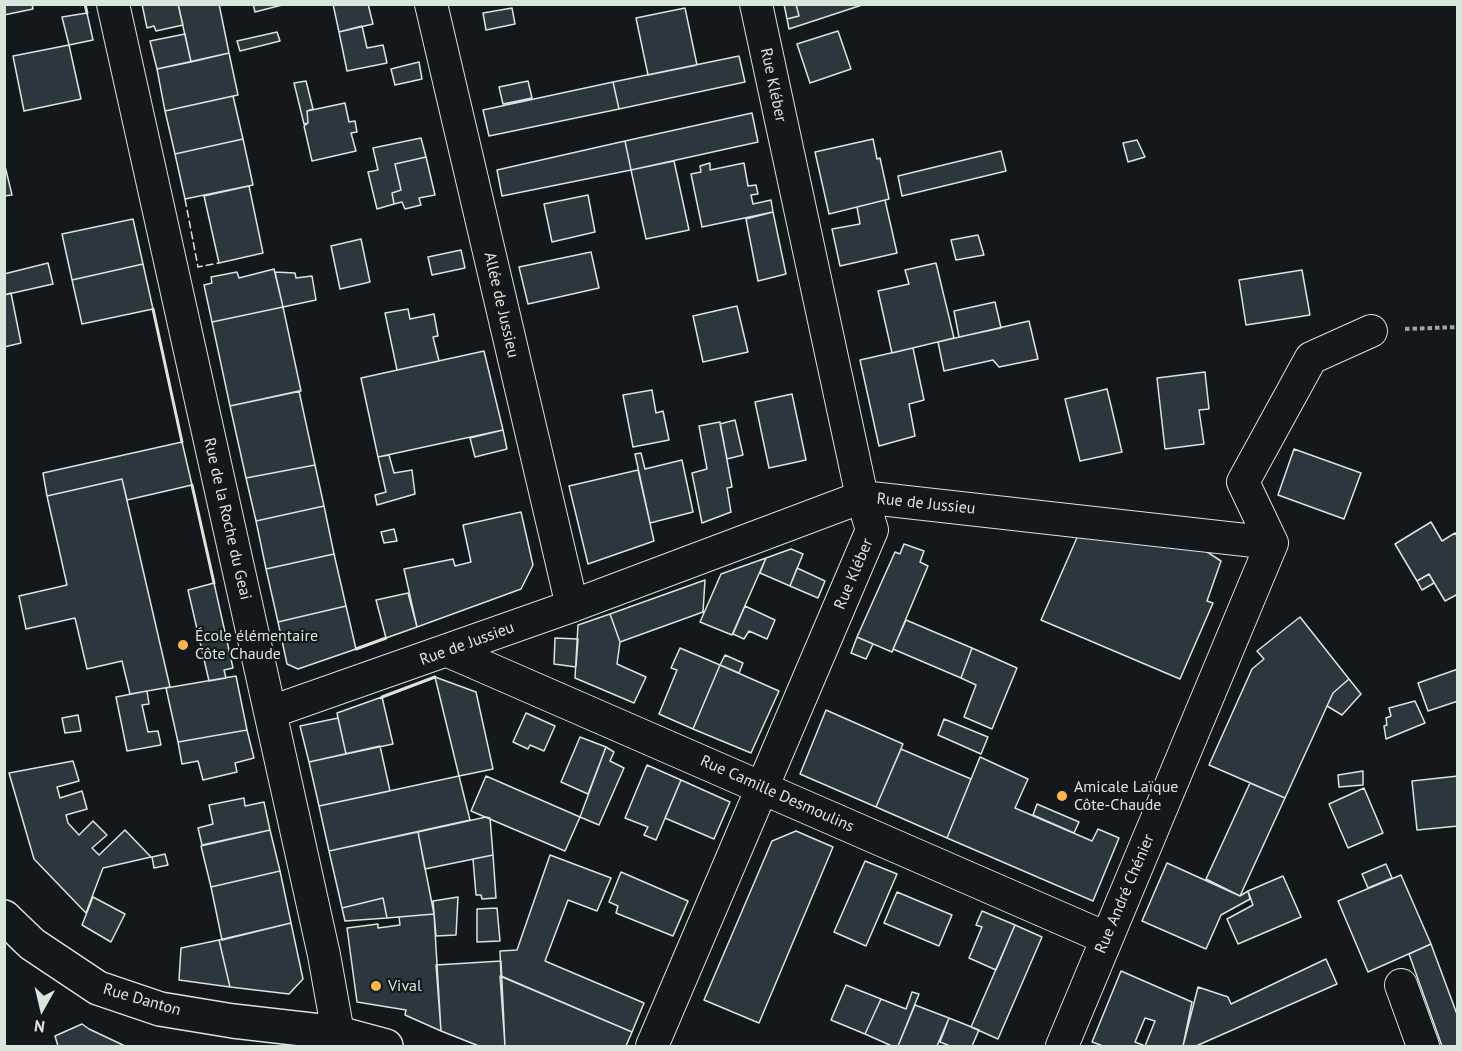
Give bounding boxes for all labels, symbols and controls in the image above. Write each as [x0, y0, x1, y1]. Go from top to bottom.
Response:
street label: Rue Kléber [756, 46, 790, 124]
street label: Allée de Jussieu [480, 250, 522, 360]
street label: Rue de la Roche du Geai [199, 436, 255, 602]
street label: Rue de Jussieu [876, 489, 976, 519]
street label: Rue Kléber [830, 536, 878, 612]
street label: Rue de Jussieu [417, 618, 517, 670]
place label: École élémentaire Côte Chaude [195, 626, 318, 664]
marker: École élémentaire Côte Chaude [176, 638, 190, 652]
street label: Rue Camille Desmoulins [697, 751, 857, 837]
place label: Amicale Laïque Côte-Chaude [1074, 777, 1178, 815]
marker: Amicale Laïque Côte-Chaude [1055, 789, 1069, 803]
street label: Rue André Chénier [1091, 832, 1159, 956]
place label: Vival [388, 976, 422, 996]
north arrow [12, 979, 72, 1039]
marker: Vival [369, 979, 383, 993]
street label: Rue Danton [101, 980, 183, 1020]
text: N [33, 1016, 46, 1037]

